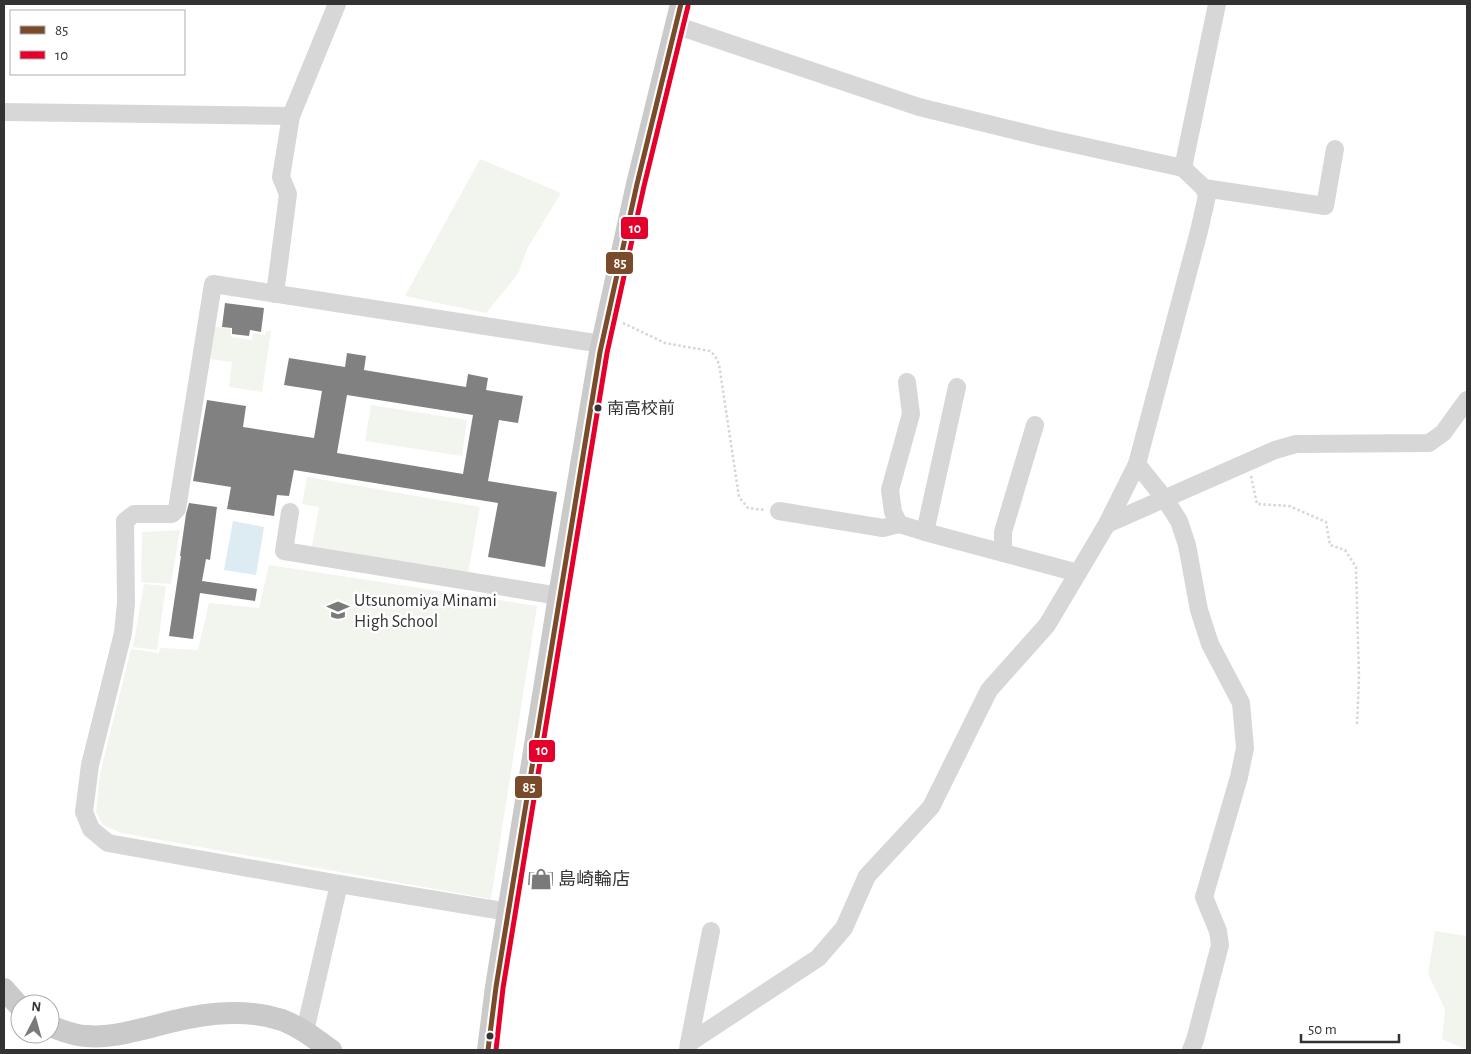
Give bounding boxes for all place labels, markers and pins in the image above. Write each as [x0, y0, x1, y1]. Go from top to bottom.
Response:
place label: 南高校前 [607, 399, 675, 417]
marker: 南高校前 [593, 403, 603, 413]
place label: Utsunomiya Minami High School [354, 592, 497, 631]
school or university icon: Utsunomiya Minami High School [325, 597, 351, 623]
shop icon: 島崎輪店 [528, 866, 554, 892]
place label: 島崎輪店 [558, 869, 630, 889]
unlabelled marker [485, 1031, 495, 1041]

